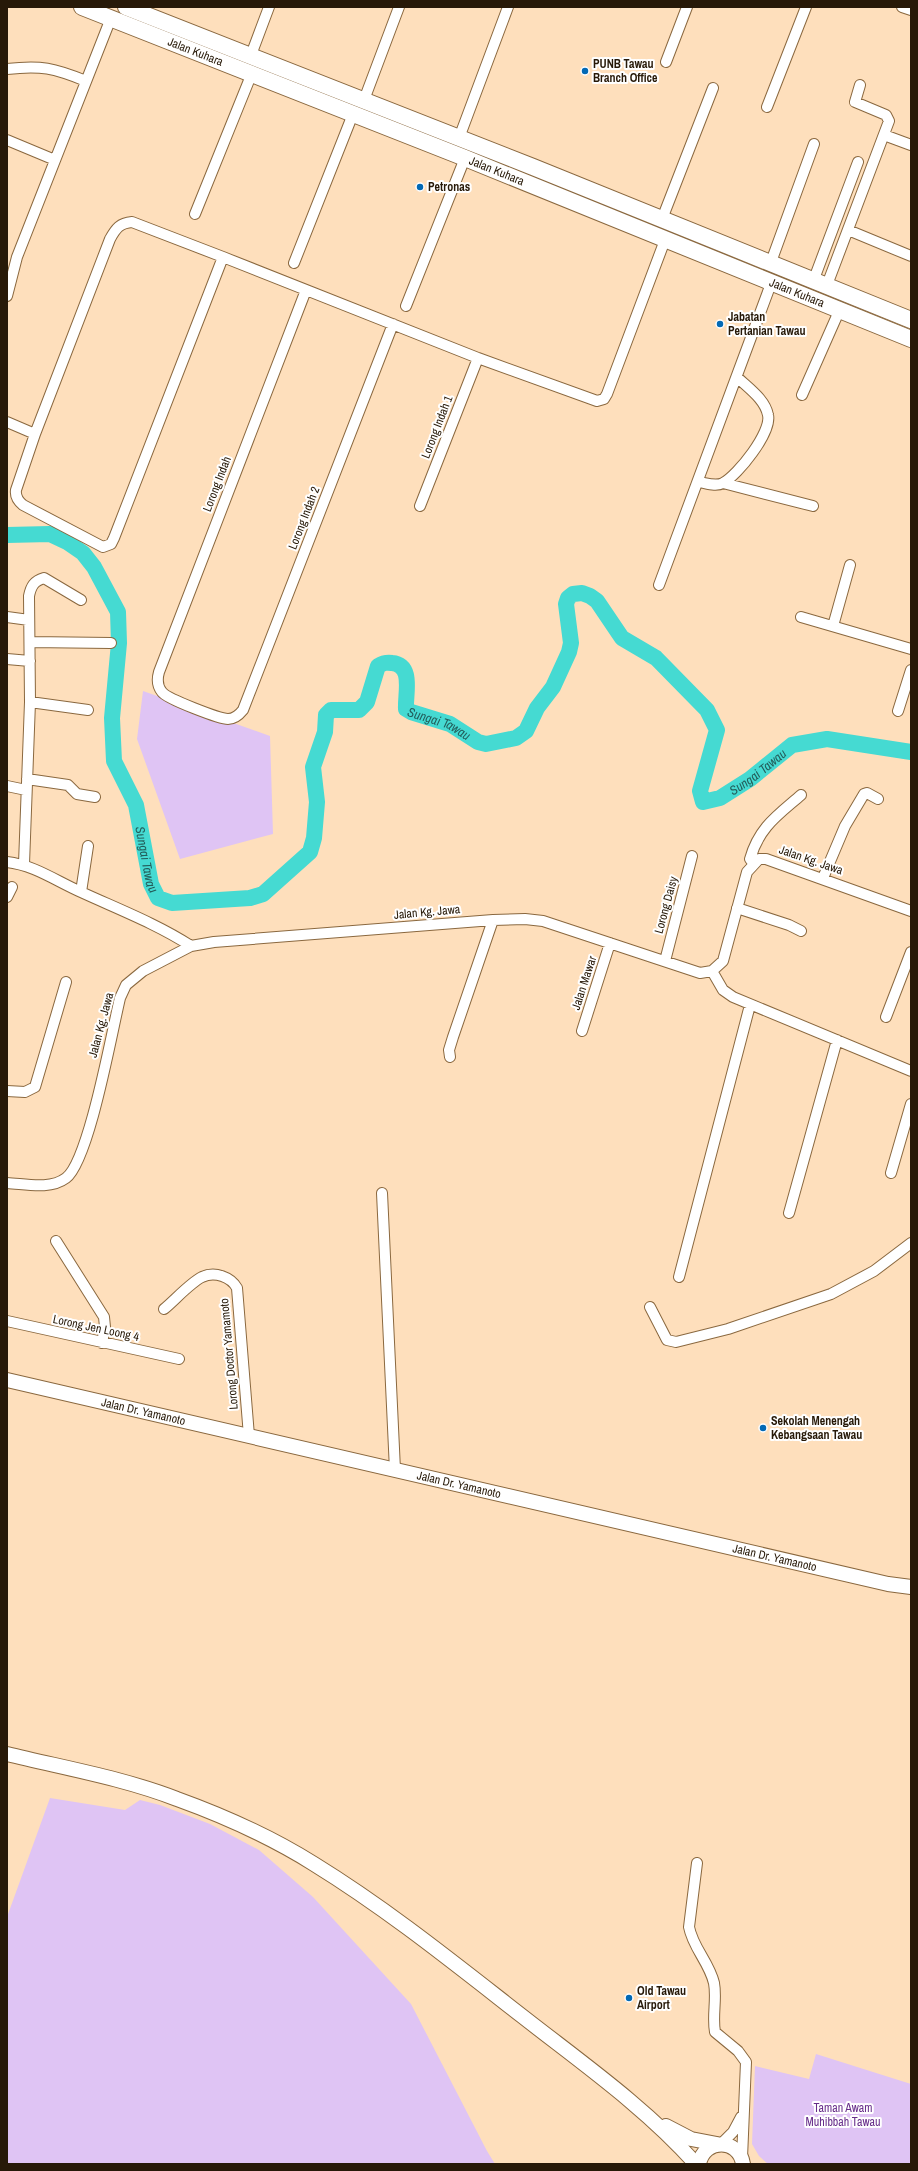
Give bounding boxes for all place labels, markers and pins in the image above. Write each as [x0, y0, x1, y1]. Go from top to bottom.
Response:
place label: PUNB Tawau Branch Office [593, 56, 658, 86]
marker: PUNB Tawau Branch Office [580, 66, 590, 76]
place label: Petronas [428, 179, 471, 195]
marker: Petronas [415, 182, 425, 192]
place label: Jabatan Pertanian Tawau [728, 309, 806, 339]
marker: Jabatan Pertanian Tawau [715, 319, 725, 329]
place label: Sekolah Menengah Kebangsaan Tawau [771, 1413, 862, 1443]
marker: Sekolah Menengah Kebangsaan Tawau [758, 1423, 768, 1433]
place label: Old Tawau Airport [637, 1983, 686, 2013]
marker: Old Tawau Airport [624, 1993, 634, 2003]

